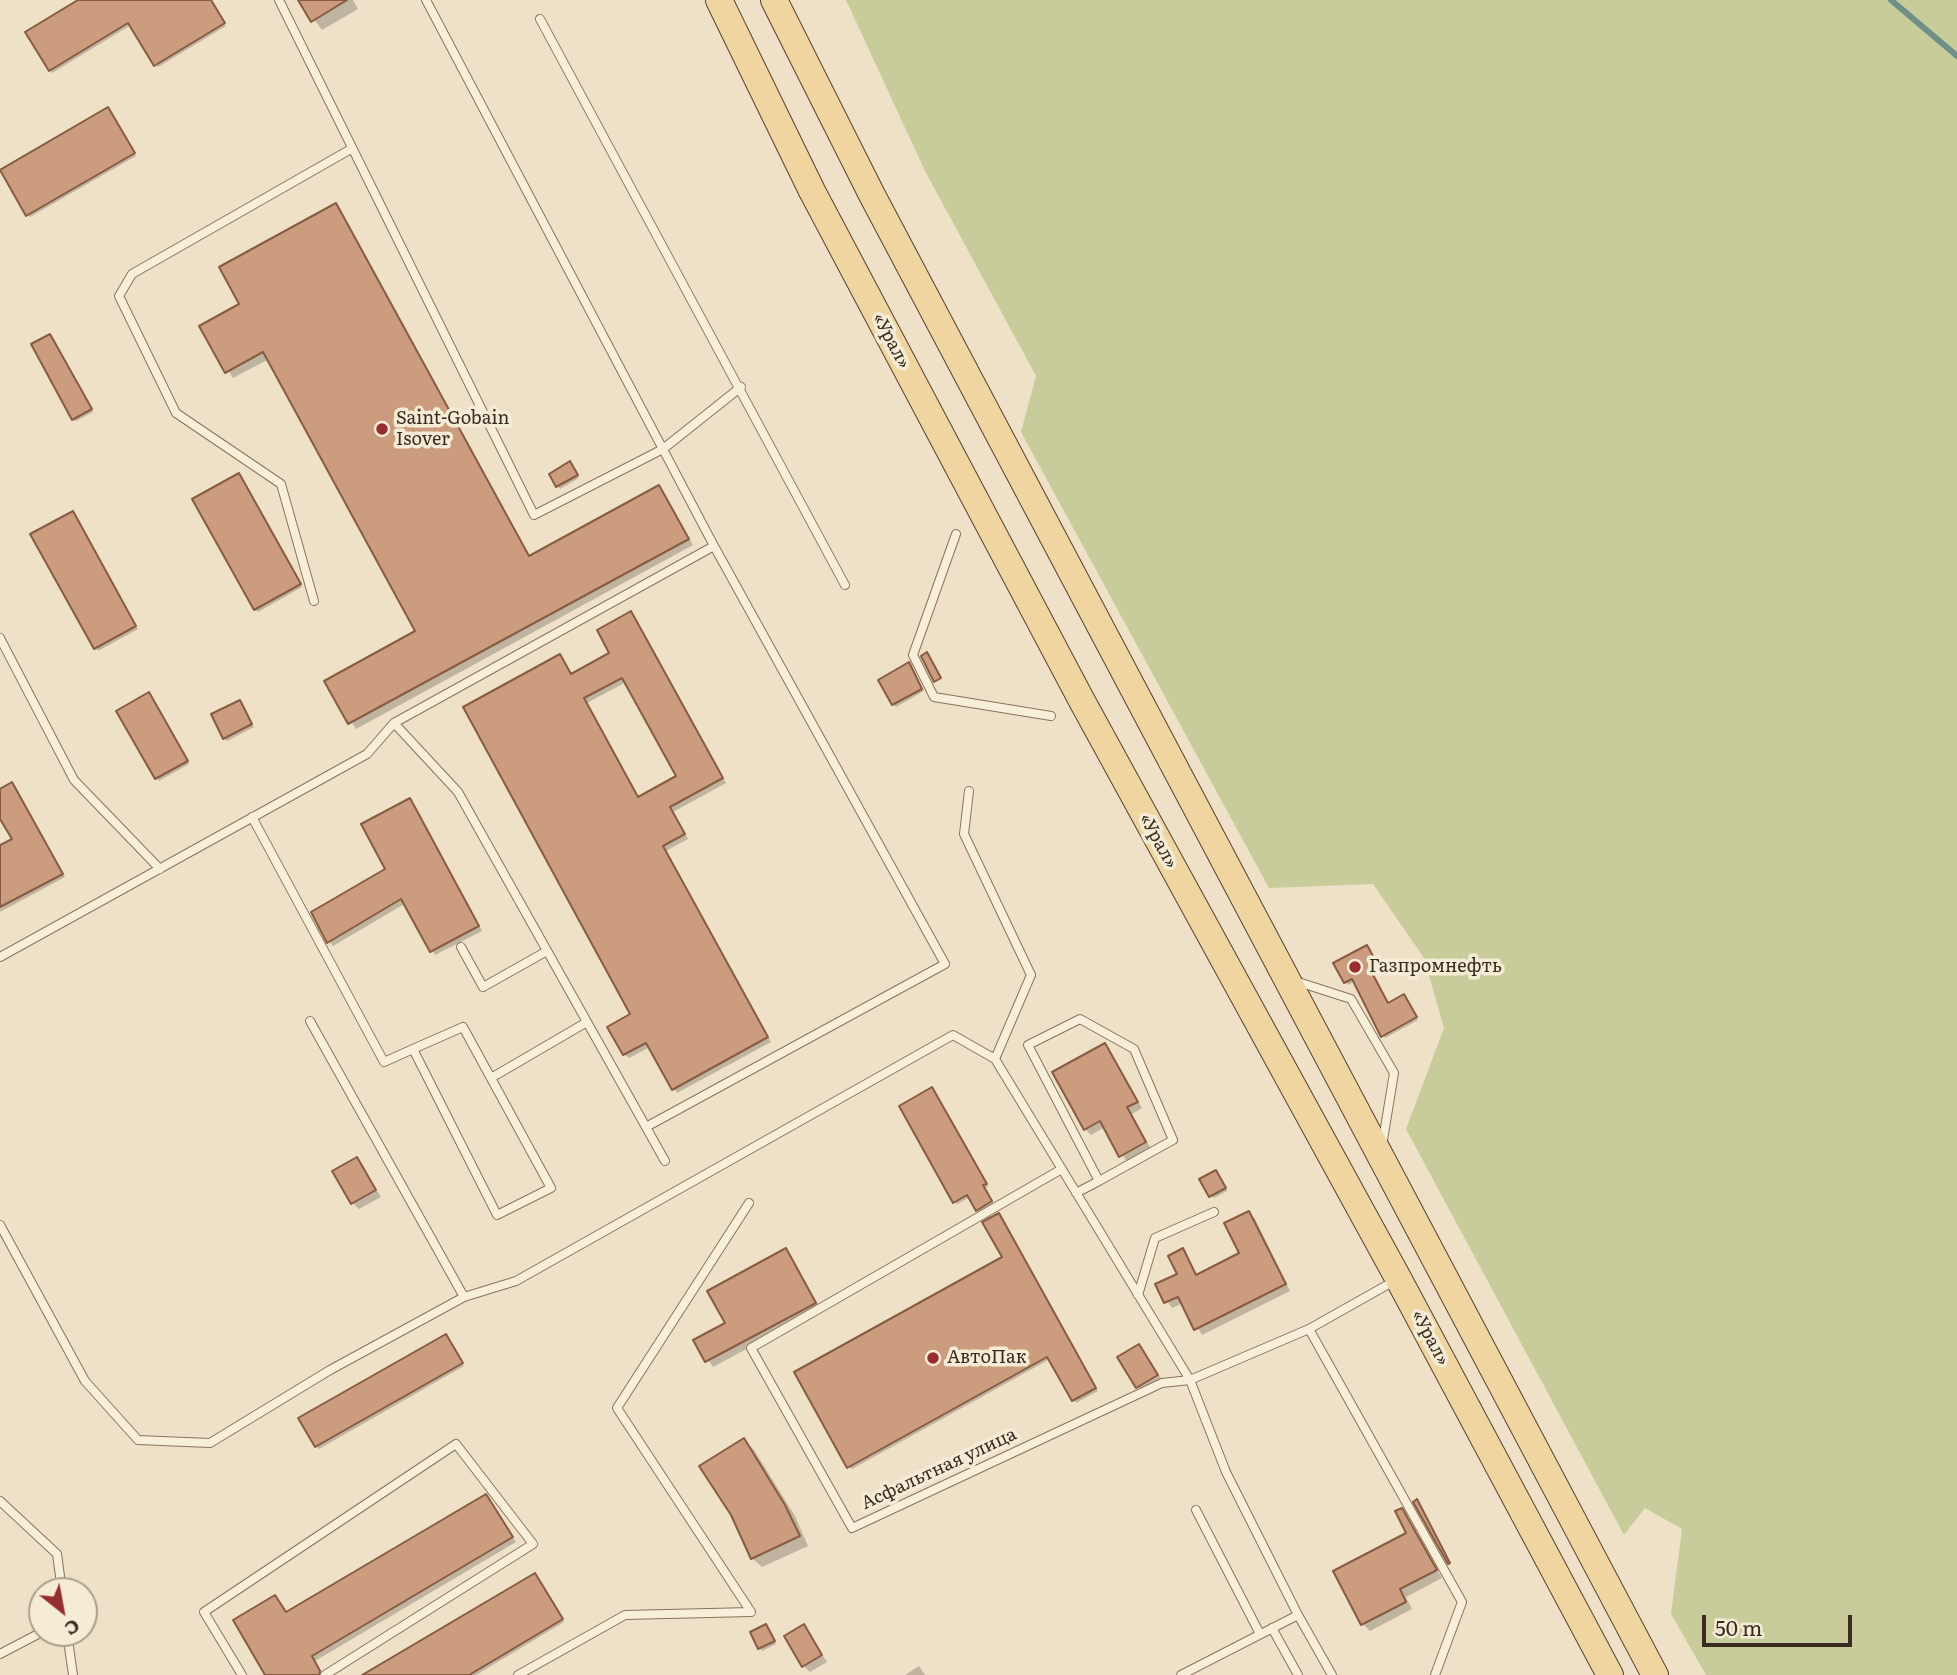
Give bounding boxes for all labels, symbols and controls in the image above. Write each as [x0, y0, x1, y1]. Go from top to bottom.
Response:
street label: «Урал» [867, 310, 915, 372]
place label: Saint-Gobain Isover [396, 408, 509, 450]
marker: Saint-Gobain Isover [374, 421, 390, 437]
street label: «Урал» [1134, 810, 1182, 872]
place label: Газпромнефть [1369, 956, 1502, 978]
marker: Газпромнефть [1347, 959, 1363, 975]
street label: «Урал» [1406, 1307, 1454, 1369]
place label: АвтоПак [947, 1347, 1026, 1369]
marker: АвтоПак [925, 1350, 941, 1366]
street label: Асфальтная улица [858, 1424, 1020, 1514]
north arrow [28, 1577, 98, 1647]
scale bar [1705, 1602, 1856, 1646]
text: 50 m [1715, 1611, 1762, 1642]
text: С [60, 1613, 86, 1644]

